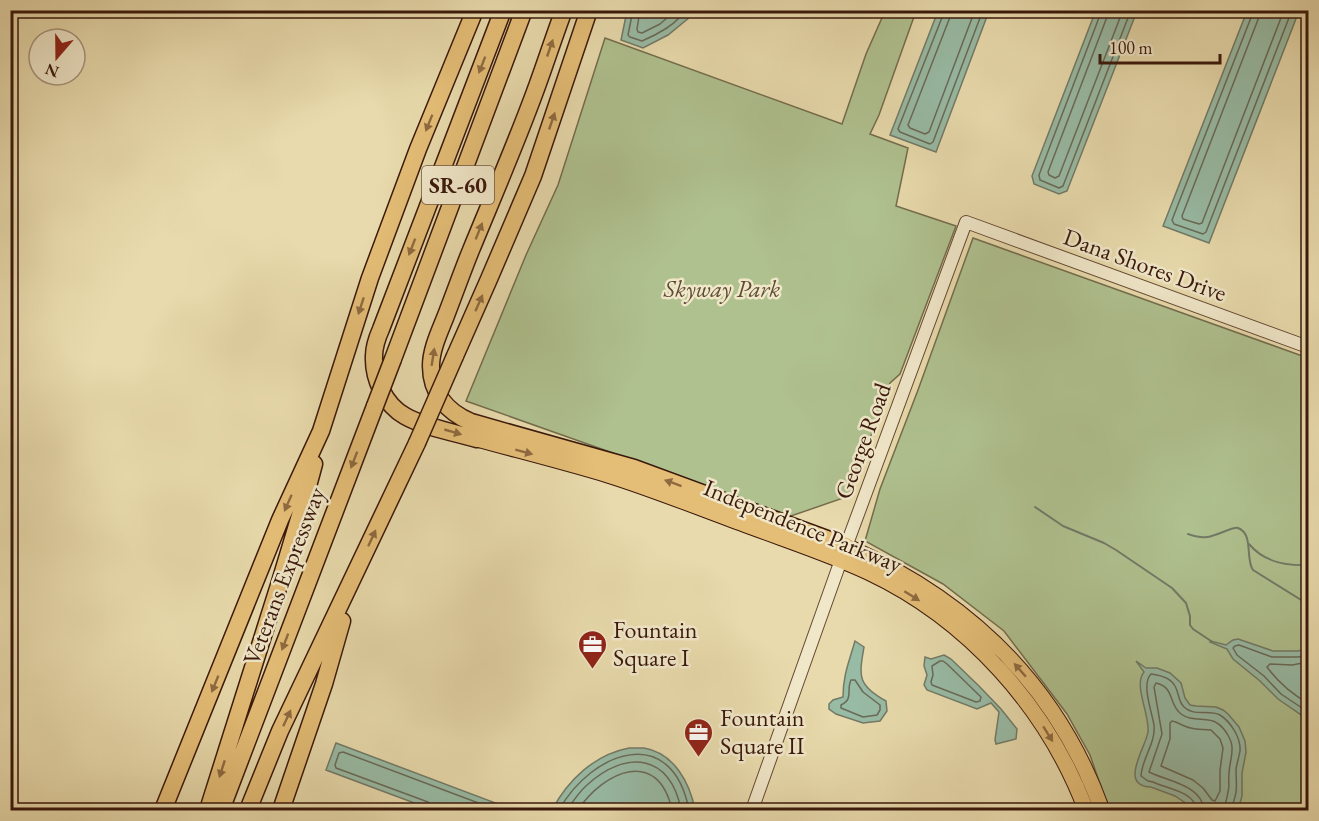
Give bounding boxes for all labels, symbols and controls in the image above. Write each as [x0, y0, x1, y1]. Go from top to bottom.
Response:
north arrow [27, 27, 87, 87]
scale bar [1100, 27, 1220, 65]
text: 100 m [1109, 36, 1153, 59]
one-way arrow [546, 39, 556, 57]
one-way arrow [477, 56, 486, 74]
text: N [42, 59, 62, 83]
one-way arrow [548, 112, 558, 130]
one-way arrow [424, 114, 433, 132]
road number: SR-60 [422, 166, 494, 204]
street label: Dana Shores Drive [1059, 221, 1231, 308]
one-way arrow [474, 222, 484, 240]
one-way arrow [407, 238, 416, 256]
park label: Skyway Park [663, 273, 780, 304]
one-way arrow [474, 294, 483, 311]
one-way arrow [356, 297, 365, 315]
one-way arrow [429, 348, 438, 367]
street label: George Road [827, 378, 898, 503]
one-way arrow [444, 428, 462, 437]
one-way arrow [515, 448, 533, 457]
one-way arrow [349, 451, 359, 469]
street label: Independence Parkway [699, 472, 907, 580]
one-way arrow [664, 477, 682, 487]
street label: Veterans Expressway [235, 482, 332, 669]
one-way arrow [282, 494, 292, 512]
one-way arrow [368, 529, 377, 546]
one-way arrow [904, 591, 920, 602]
place label: Fountain Square I [613, 614, 698, 673]
office icon: Fountain Square I [576, 628, 608, 670]
one-way arrow [279, 634, 289, 652]
one-way arrow [1014, 663, 1027, 678]
one-way arrow [210, 675, 219, 693]
place label: Fountain Square II [720, 702, 805, 761]
one-way arrow [282, 709, 291, 726]
office icon: Fountain Square II [683, 716, 715, 758]
one-way arrow [1042, 726, 1053, 742]
one-way arrow [217, 760, 226, 778]

